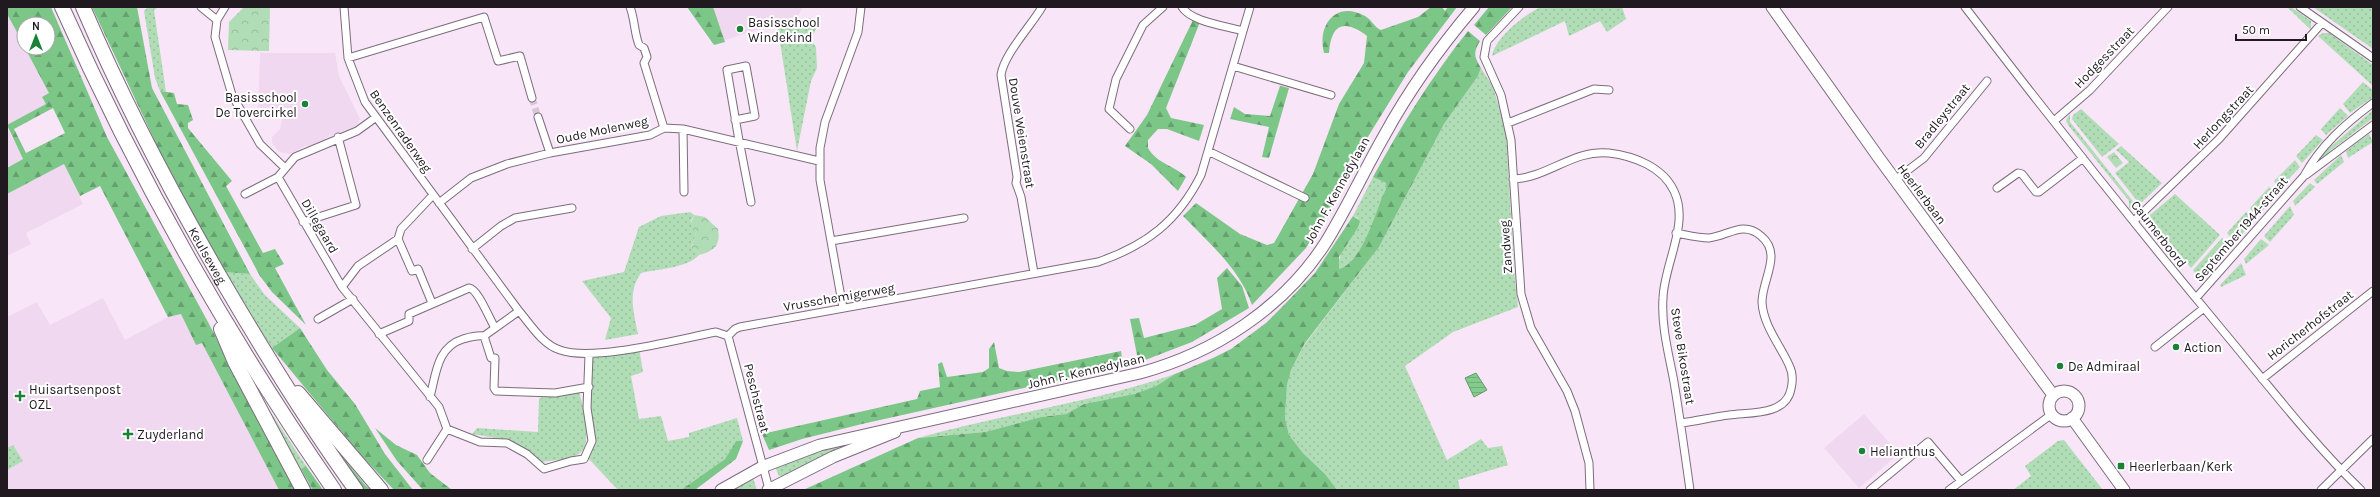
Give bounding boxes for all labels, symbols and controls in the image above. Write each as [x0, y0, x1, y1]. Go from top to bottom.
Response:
place label: Basisschool Windekind [748, 15, 820, 45]
north arrow [16, 16, 56, 56]
scale bar [2236, 16, 2306, 42]
text: N [32, 20, 40, 33]
street label: Hodgesstraat [2071, 23, 2137, 91]
text: 50 m [2242, 23, 2270, 37]
marker: Basisschool Windekind [735, 24, 745, 34]
street label: Douve Weienstraat [1006, 77, 1038, 189]
street label: Bradleystraat [1911, 80, 1973, 152]
street label: Herlongstraat [2190, 82, 2256, 152]
street label: Benzenraderweg [367, 87, 436, 176]
place label: Basisschool De Tovercirkel [215, 90, 297, 120]
marker: Basisschool De Tovercirkel [300, 99, 310, 109]
street label: Oude Molenweg [555, 113, 650, 147]
street label: John F. Kennedylaan [1301, 134, 1373, 246]
street label: Heerlerbaan [1894, 161, 1950, 227]
street label: September 1944-straat [2191, 173, 2291, 285]
street label: Dillegaard [298, 196, 342, 256]
street label: Caumerboord [2128, 198, 2190, 270]
street label: Zandweg [1497, 219, 1515, 274]
street label: Keulseweg [186, 224, 230, 287]
street label: Vrusschemigerweg [782, 280, 896, 314]
street label: Horicherhofstraat [2264, 287, 2356, 363]
street label: Steve Bikostraat [1668, 307, 1698, 406]
place label: Action [2184, 340, 2222, 355]
marker: Action [2171, 342, 2181, 352]
street label: John F. Kennedylaan [1026, 350, 1146, 392]
place label: De Admiraal [2068, 359, 2140, 374]
marker: De Admiraal [2055, 361, 2065, 371]
street label: Peschstraat [741, 362, 773, 434]
place label: Huisartsenpost OZL [29, 382, 121, 412]
marker: Huisartsenpost OZL [14, 390, 26, 402]
place label: Zuyderland [137, 427, 204, 442]
marker: Zuyderland [122, 428, 134, 440]
place label: Helianthus [1870, 444, 1935, 459]
marker: Helianthus [1857, 446, 1867, 456]
place label: Heerlerbaan/Kerk [2129, 459, 2233, 474]
marker: Heerlerbaan/Kerk [2116, 461, 2126, 471]

